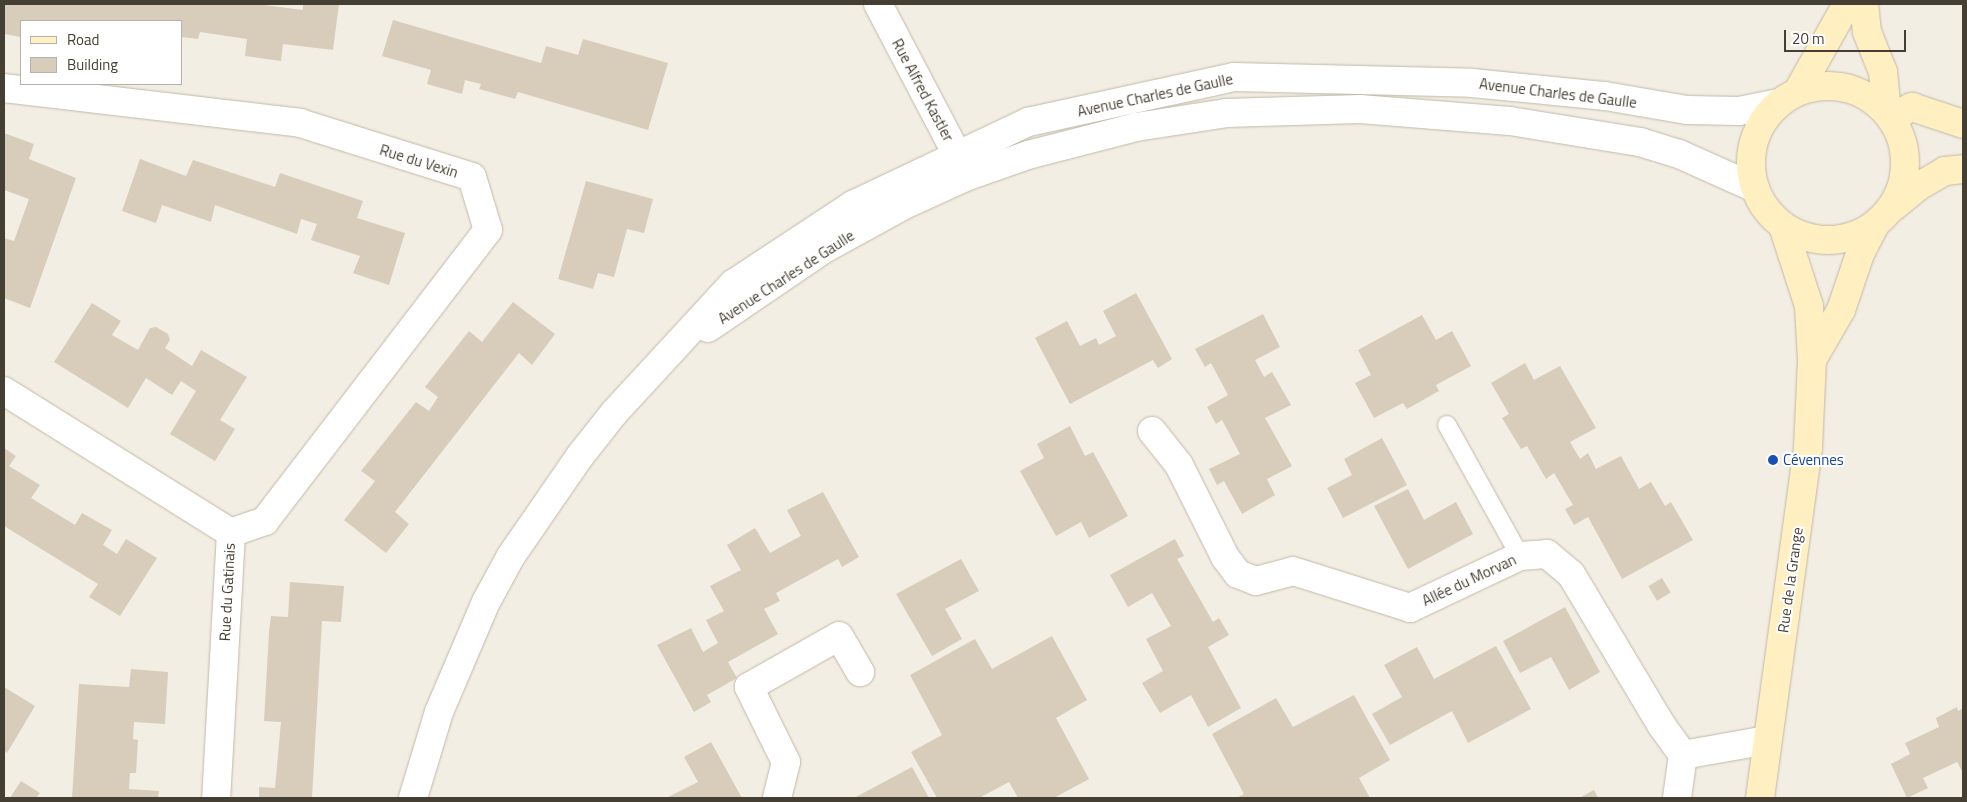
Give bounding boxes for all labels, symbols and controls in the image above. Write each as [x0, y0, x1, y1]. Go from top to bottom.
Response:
legend [20, 20, 182, 85]
scale bar [1787, 20, 1910, 52]
text: 20 m [1792, 27, 1825, 50]
text: Road [67, 28, 99, 51]
street label: Rue Alfred Kastler [888, 36, 958, 144]
text: Building [67, 53, 118, 76]
street label: Avenue Charles de Gaulle [1076, 70, 1234, 120]
street label: Avenue Charles de Gaulle [1478, 74, 1638, 112]
street label: Rue du Vexin [378, 141, 460, 181]
street label: Avenue Charles de Gaulle [715, 226, 857, 328]
place label: Cévennes [1783, 451, 1844, 469]
marker: Cévennes [1767, 454, 1779, 466]
street label: Rue de la Grange [1774, 526, 1806, 634]
street label: Rue du Gatinais [215, 542, 239, 642]
street label: Allée du Morvan [1419, 550, 1519, 610]

